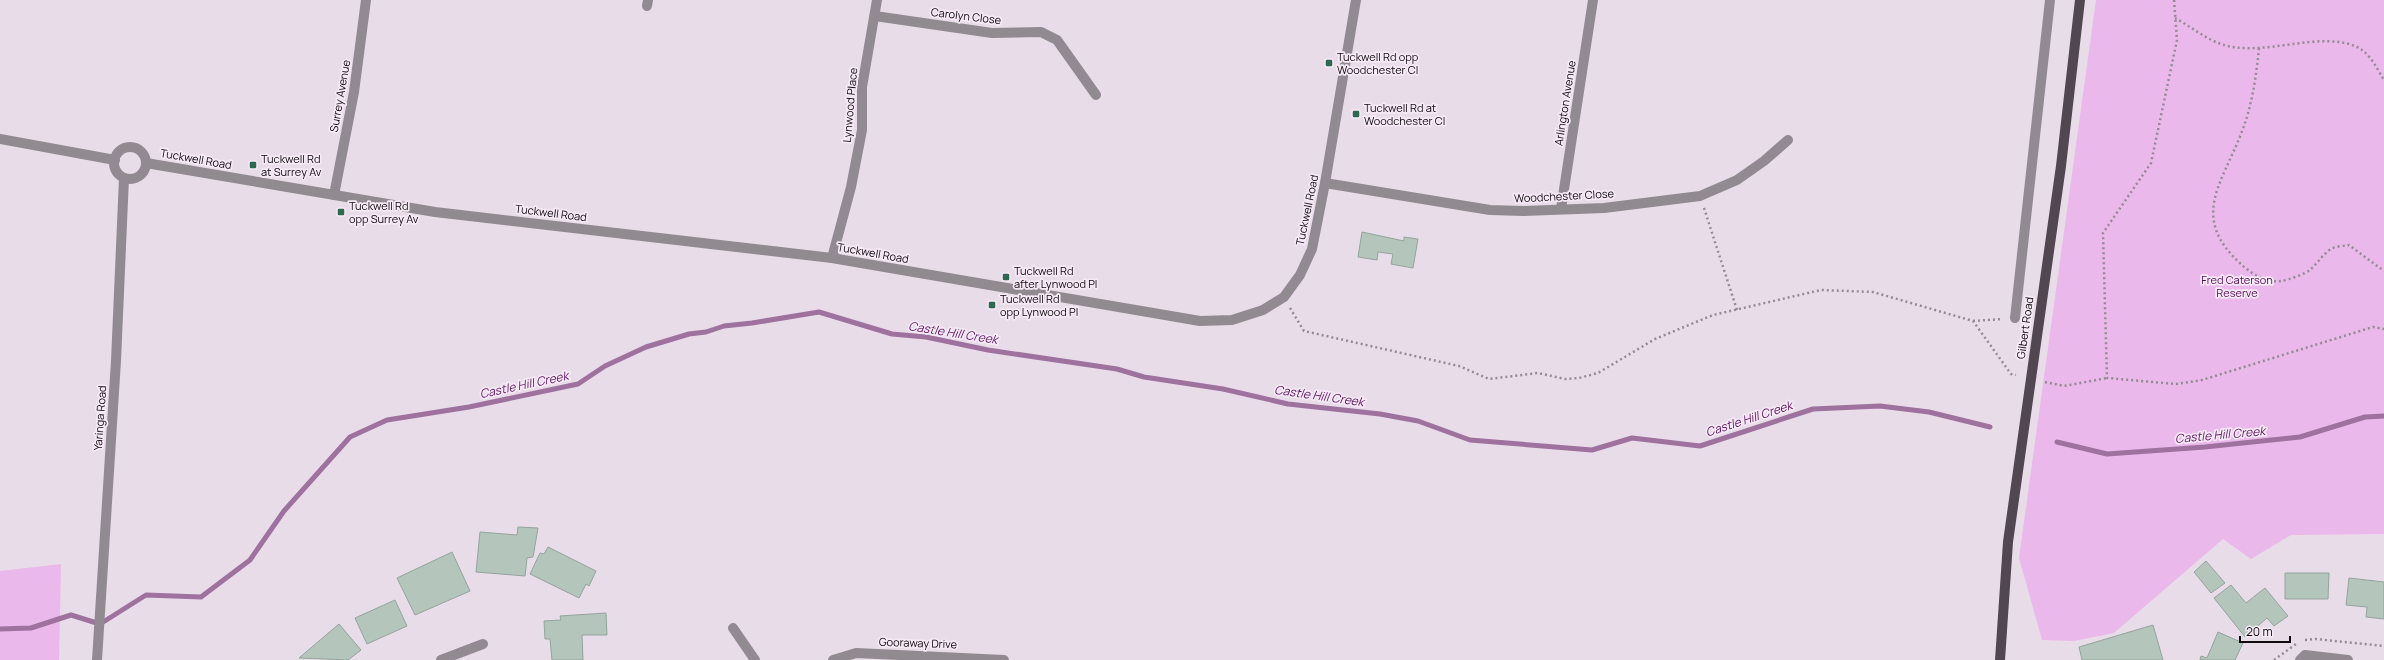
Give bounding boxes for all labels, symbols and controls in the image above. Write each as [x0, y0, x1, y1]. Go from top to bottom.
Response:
street label: Carolyn Close [930, 4, 1003, 27]
place label: Tuckwell Rd opp Woodchester Cl [1337, 49, 1419, 77]
street label: Surrey Avenue [326, 58, 353, 133]
marker: Tuckwell Rd opp Woodchester Cl [1324, 58, 1334, 68]
street label: Arlington Avenue [1550, 59, 1579, 147]
street label: Lynwood Place [839, 66, 860, 143]
place label: Tuckwell Rd at Woodchester Cl [1364, 100, 1445, 128]
marker: Tuckwell Rd at Woodchester Cl [1351, 109, 1361, 119]
street label: Tuckwell Road [159, 145, 233, 172]
place label: Tuckwell Rd at Surrey Av [261, 151, 322, 179]
marker: Tuckwell Rd at Surrey Av [248, 160, 258, 170]
street label: Tuckwell Road [1292, 173, 1321, 247]
street label: Woodchester Close [1514, 185, 1615, 206]
place label: Tuckwell Rd opp Surrey Av [349, 198, 419, 226]
street label: Tuckwell Road [514, 201, 588, 224]
marker: Tuckwell Rd opp Surrey Av [336, 207, 346, 217]
street label: Tuckwell Road [836, 239, 910, 266]
place label: Tuckwell Rd after Lynwood Pl [1014, 263, 1097, 291]
marker: Tuckwell Rd after Lynwood Pl [1001, 272, 1011, 282]
park label: Fred Caterson Reserve [2201, 272, 2273, 300]
place label: Tuckwell Rd opp Lynwood Pl [1000, 291, 1078, 319]
street label: Gilbert Road [2013, 296, 2036, 360]
marker: Tuckwell Rd opp Lynwood Pl [987, 300, 997, 310]
water label: Castle Hill Creek [907, 317, 1001, 348]
water label: Castle Hill Creek [478, 366, 572, 402]
water label: Castle Hill Creek [1273, 381, 1367, 410]
street label: Yaringa Road [90, 385, 109, 451]
water label: Castle Hill Creek [1703, 396, 1796, 441]
water label: Castle Hill Creek [2174, 422, 2268, 447]
scale bar [2240, 618, 2290, 644]
text: 20 m [2246, 623, 2273, 640]
street label: Gooraway Drive [879, 634, 958, 651]

